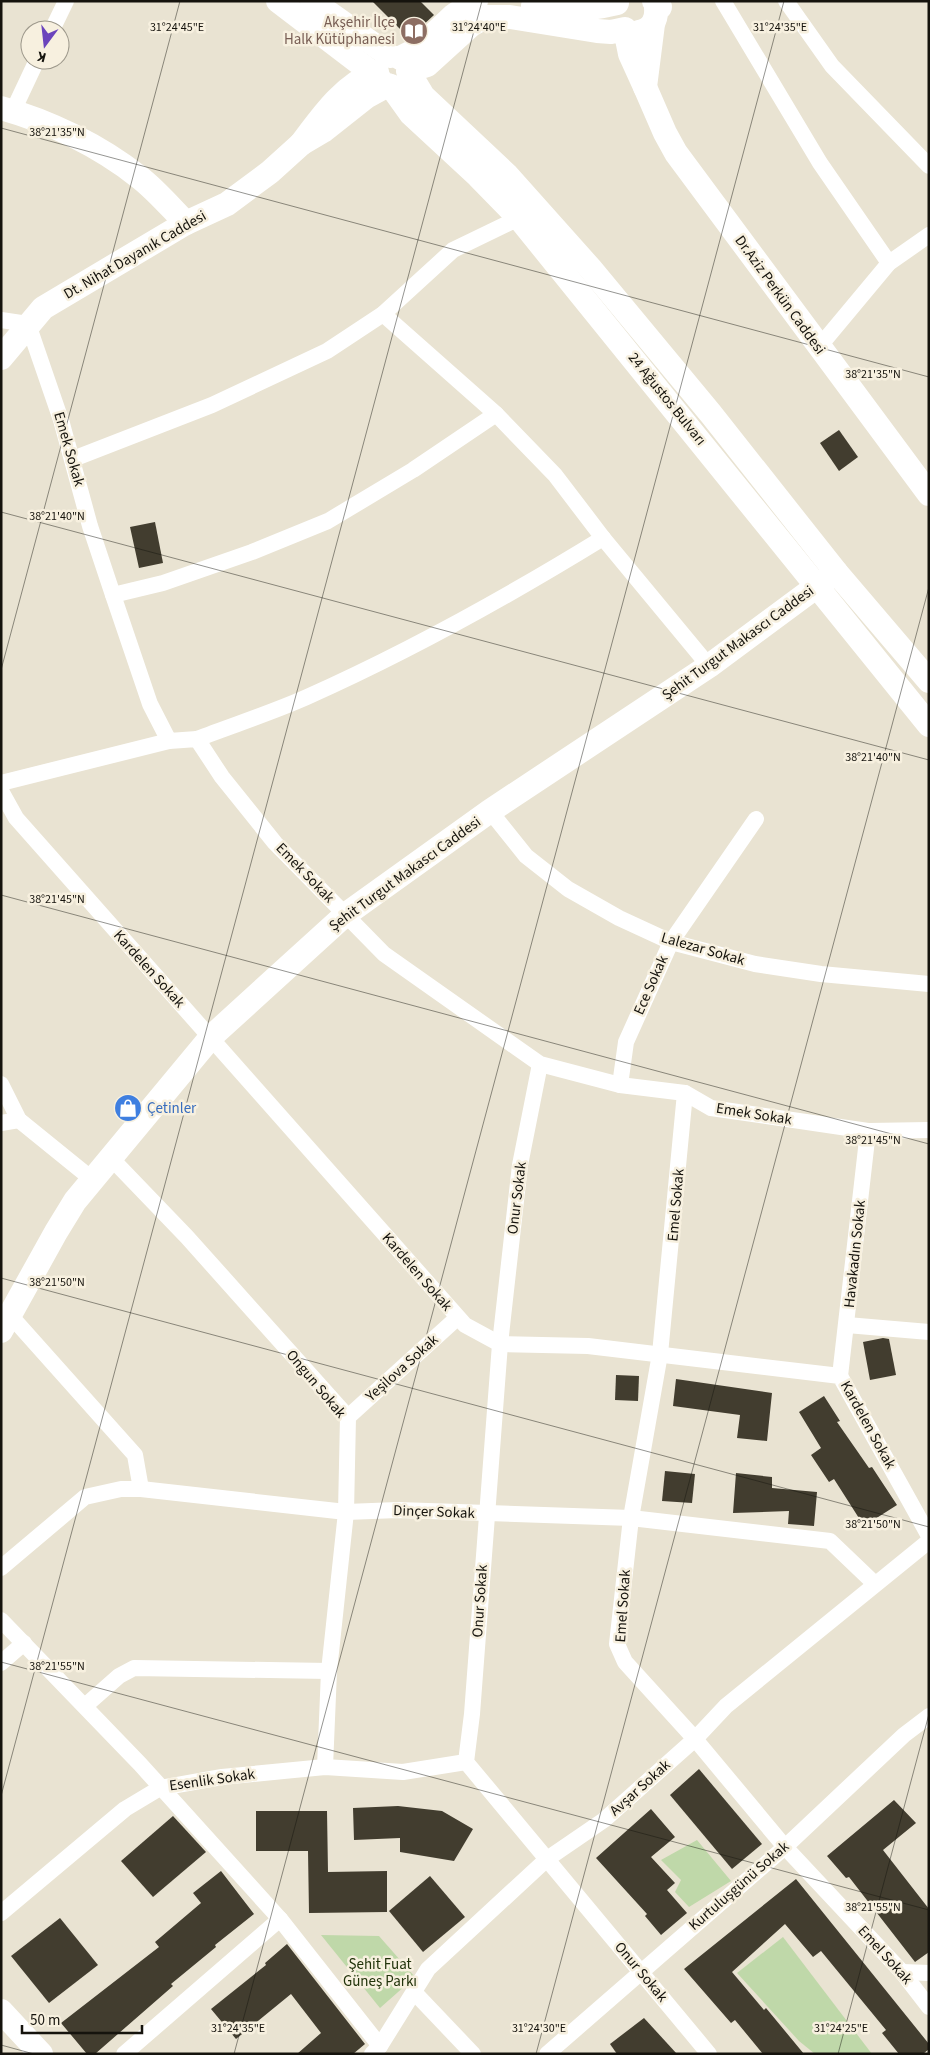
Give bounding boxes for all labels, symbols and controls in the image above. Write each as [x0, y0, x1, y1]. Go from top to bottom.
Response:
place label: Akşehir İlçe Halk Kütüphanesi [284, 12, 395, 50]
library icon: Akşehir İlçe Halk Kütüphanesi [399, 16, 429, 46]
text: 31°24'45"E [150, 19, 204, 36]
text: 31°24'40"E [452, 19, 506, 36]
text: 31°24'35"E [753, 19, 807, 36]
north arrow [20, 20, 70, 70]
text: K [35, 46, 49, 67]
text: 38°21'35"N [29, 124, 85, 141]
street label: Dt. Nihat Dayanık Caddesi [60, 205, 210, 305]
street label: Dr.Aziz Perkün Caddesi [730, 231, 830, 359]
street label: 24 Ağustos Bulvarı [623, 348, 711, 450]
text: 38°21'35"N [845, 366, 901, 383]
street label: Emek Sokak [48, 409, 90, 489]
text: 38°21'40"N [29, 508, 85, 525]
street label: Şehit Turgut Makascı Caddesi [658, 581, 818, 705]
text: 38°21'40"N [845, 749, 901, 766]
street label: Şehit Turgut Makascı Caddesi [325, 812, 485, 936]
street label: Emek Sokak [271, 838, 340, 908]
text: 38°21'45"N [29, 891, 85, 908]
street label: Kardelen Sokak [108, 926, 190, 1013]
street label: Lalezar Sokak [659, 927, 748, 971]
street label: Ece Sokak [629, 951, 674, 1018]
shop icon: Çetinler [113, 1093, 143, 1123]
place label: Çetinler [147, 1098, 197, 1119]
street label: Emek Sokak [715, 1098, 794, 1130]
text: 38°21'45"N [845, 1132, 901, 1149]
street label: Onur Sokak [502, 1160, 532, 1235]
street label: Emel Sokak [662, 1167, 690, 1242]
street label: Havakadın Sokak [839, 1199, 871, 1309]
street label: Kardelen Sokak [377, 1228, 457, 1316]
text: 38°21'50"N [29, 1274, 85, 1291]
street label: Yeşilova Sokak [360, 1329, 443, 1407]
street label: Ongun Sokak [281, 1345, 351, 1423]
street label: Kardelen Sokak [835, 1377, 901, 1473]
street label: Dinçer Sokak [393, 1500, 476, 1524]
text: 38°21'50"N [845, 1516, 901, 1533]
street label: Onur Sokak [467, 1563, 493, 1638]
street label: Emel Sokak [610, 1568, 636, 1643]
text: 38°21'55"N [29, 1658, 85, 1675]
street label: Avşar Sokak [605, 1755, 675, 1821]
street label: Esenlik Sokak [168, 1764, 257, 1796]
street label: Kurtuluşgünü Sokak [684, 1836, 794, 1936]
text: 38°21'55"N [845, 1899, 901, 1916]
street label: Emel Sokak [853, 1921, 918, 1990]
street label: Onur Sokak [610, 1937, 673, 2007]
park label: Şehit Fuat Güneş Parkı [343, 1954, 417, 1992]
scale bar [22, 2002, 142, 2034]
text: 50 m [30, 2010, 60, 2031]
text: 31°24'35"E [211, 2020, 265, 2037]
text: 31°24'30"E [512, 2020, 566, 2037]
text: 31°24'25"E [814, 2020, 868, 2037]

